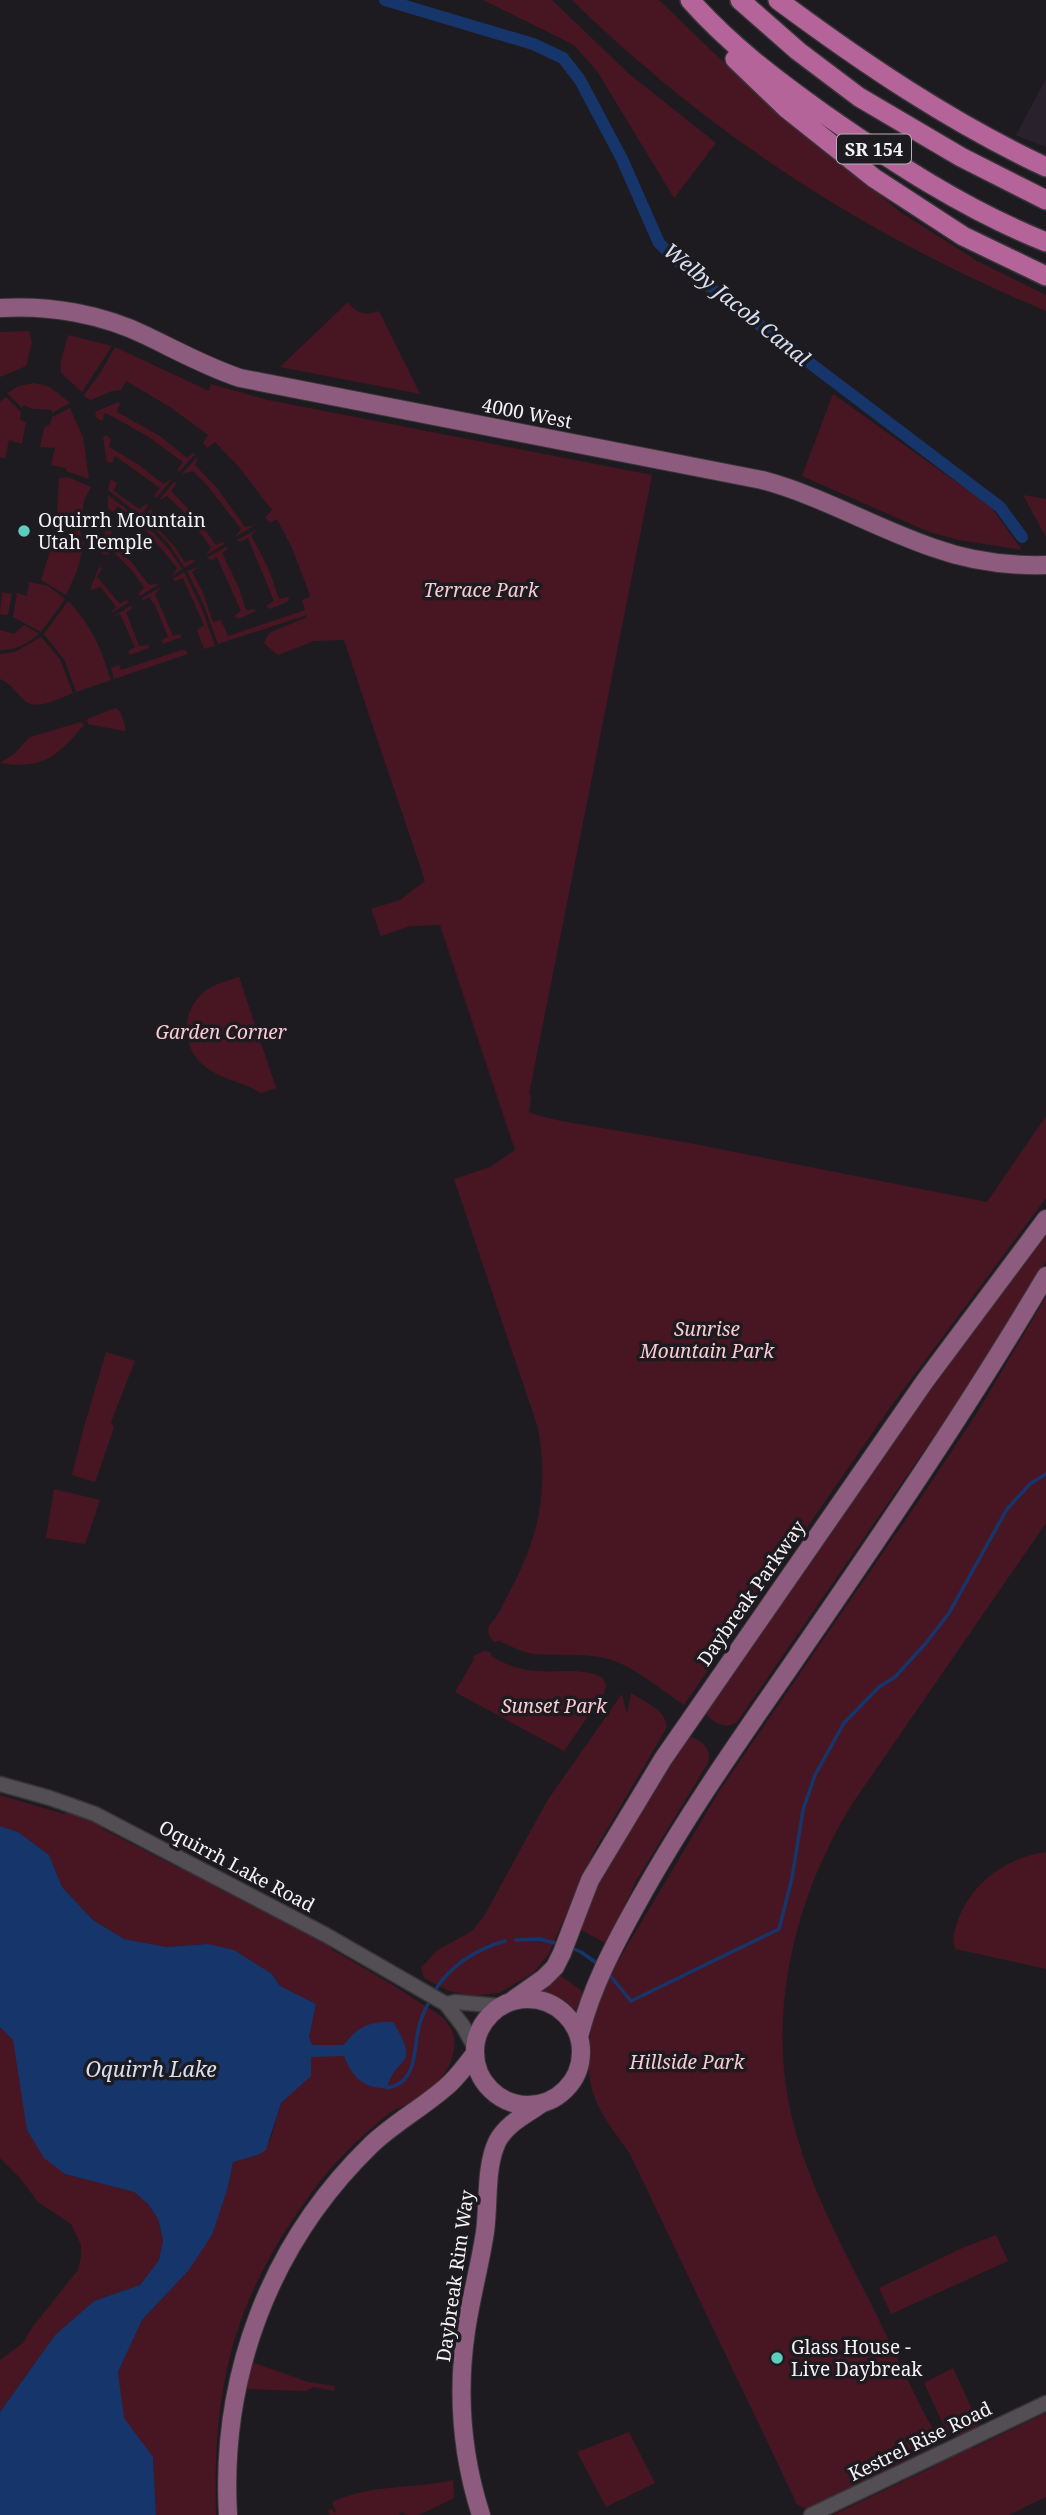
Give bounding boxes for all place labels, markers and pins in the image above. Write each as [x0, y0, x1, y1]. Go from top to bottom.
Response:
place label: Oquirrh Mountain Utah Temple [38, 507, 206, 555]
marker: Oquirrh Mountain Utah Temple [16, 523, 32, 539]
place label: Glass House - Live Daybreak [791, 2334, 923, 2382]
marker: Glass House - Live Daybreak [769, 2350, 785, 2366]

